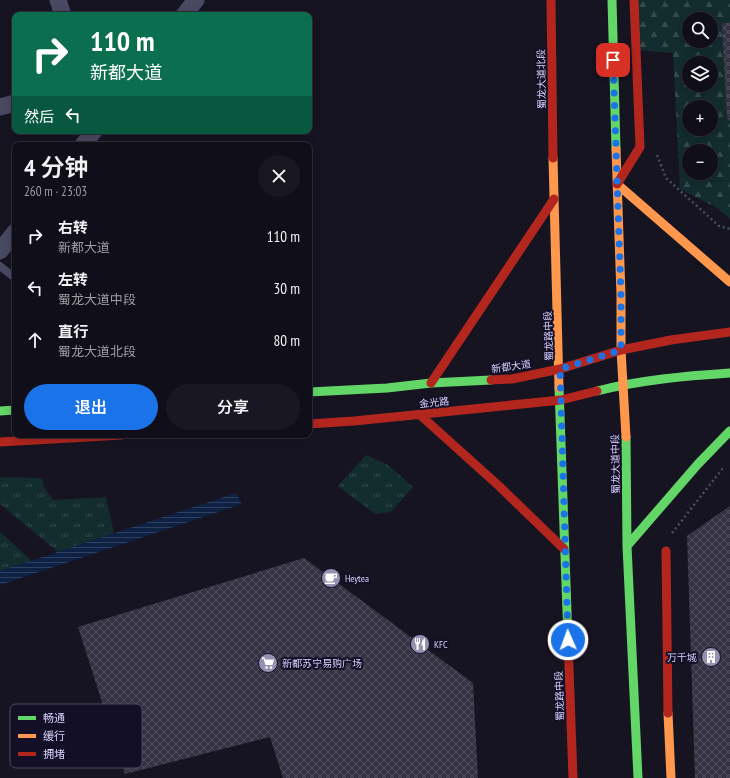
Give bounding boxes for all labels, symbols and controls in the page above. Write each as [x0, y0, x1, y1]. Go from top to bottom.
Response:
map controls [682, 12, 718, 180]
button: search [682, 12, 718, 48]
text: 110 m [90, 22, 154, 59]
icon: right [24, 28, 76, 80]
pin [596, 43, 630, 77]
street label: 蜀龙大道北段 [534, 49, 549, 109]
icon: arrive [602, 49, 624, 71]
button: layers [682, 56, 718, 92]
text: 新都大道 [90, 61, 162, 84]
button: + [682, 100, 718, 136]
icon: left [62, 104, 84, 126]
text: 然后 [24, 107, 54, 126]
button: − [682, 144, 718, 180]
text: 4 分钟 [24, 152, 88, 183]
button: close [258, 155, 300, 197]
text: 260 m · 23:03 [24, 183, 87, 200]
text: 右转 [58, 218, 88, 237]
icon: right [24, 225, 46, 247]
text: 110 m [267, 227, 300, 246]
text: 新都大道 [58, 239, 110, 256]
text: 左转 [58, 270, 88, 289]
icon: left [24, 277, 46, 299]
text: 30 m [274, 279, 300, 298]
text: 蜀龙大道中段 [58, 291, 136, 308]
street label: 蜀龙路中段 [541, 311, 556, 361]
text: 直行 [58, 322, 88, 341]
icon: ahead [24, 329, 46, 351]
text: 80 m [274, 331, 300, 350]
text: 蜀龙大道北段 [58, 343, 136, 360]
street label: 新都大道 [490, 357, 532, 376]
button: 退出 [24, 384, 158, 430]
button: 分享 [166, 384, 300, 430]
street label: 金光路 [418, 394, 450, 411]
street label: 蜀龙大道中段 [608, 434, 623, 494]
cafe icon: Heytea [320, 567, 342, 589]
place label: Heytea [345, 572, 369, 585]
position arrow [547, 619, 589, 661]
restaurant icon: KFC [409, 633, 431, 655]
place label: KFC [434, 638, 448, 651]
building icon: 万千城 [700, 646, 722, 668]
place label: 万千城 [667, 651, 697, 664]
supermarket icon: 新都苏宁易购广场 [257, 652, 279, 674]
place label: 新都苏宁易购广场 [282, 657, 362, 670]
street label: 蜀龙路中段 [552, 671, 567, 721]
legend [10, 704, 142, 768]
text: 畅通 [43, 711, 65, 725]
text: 缓行 [43, 729, 65, 743]
text: 拥堵 [43, 747, 65, 761]

